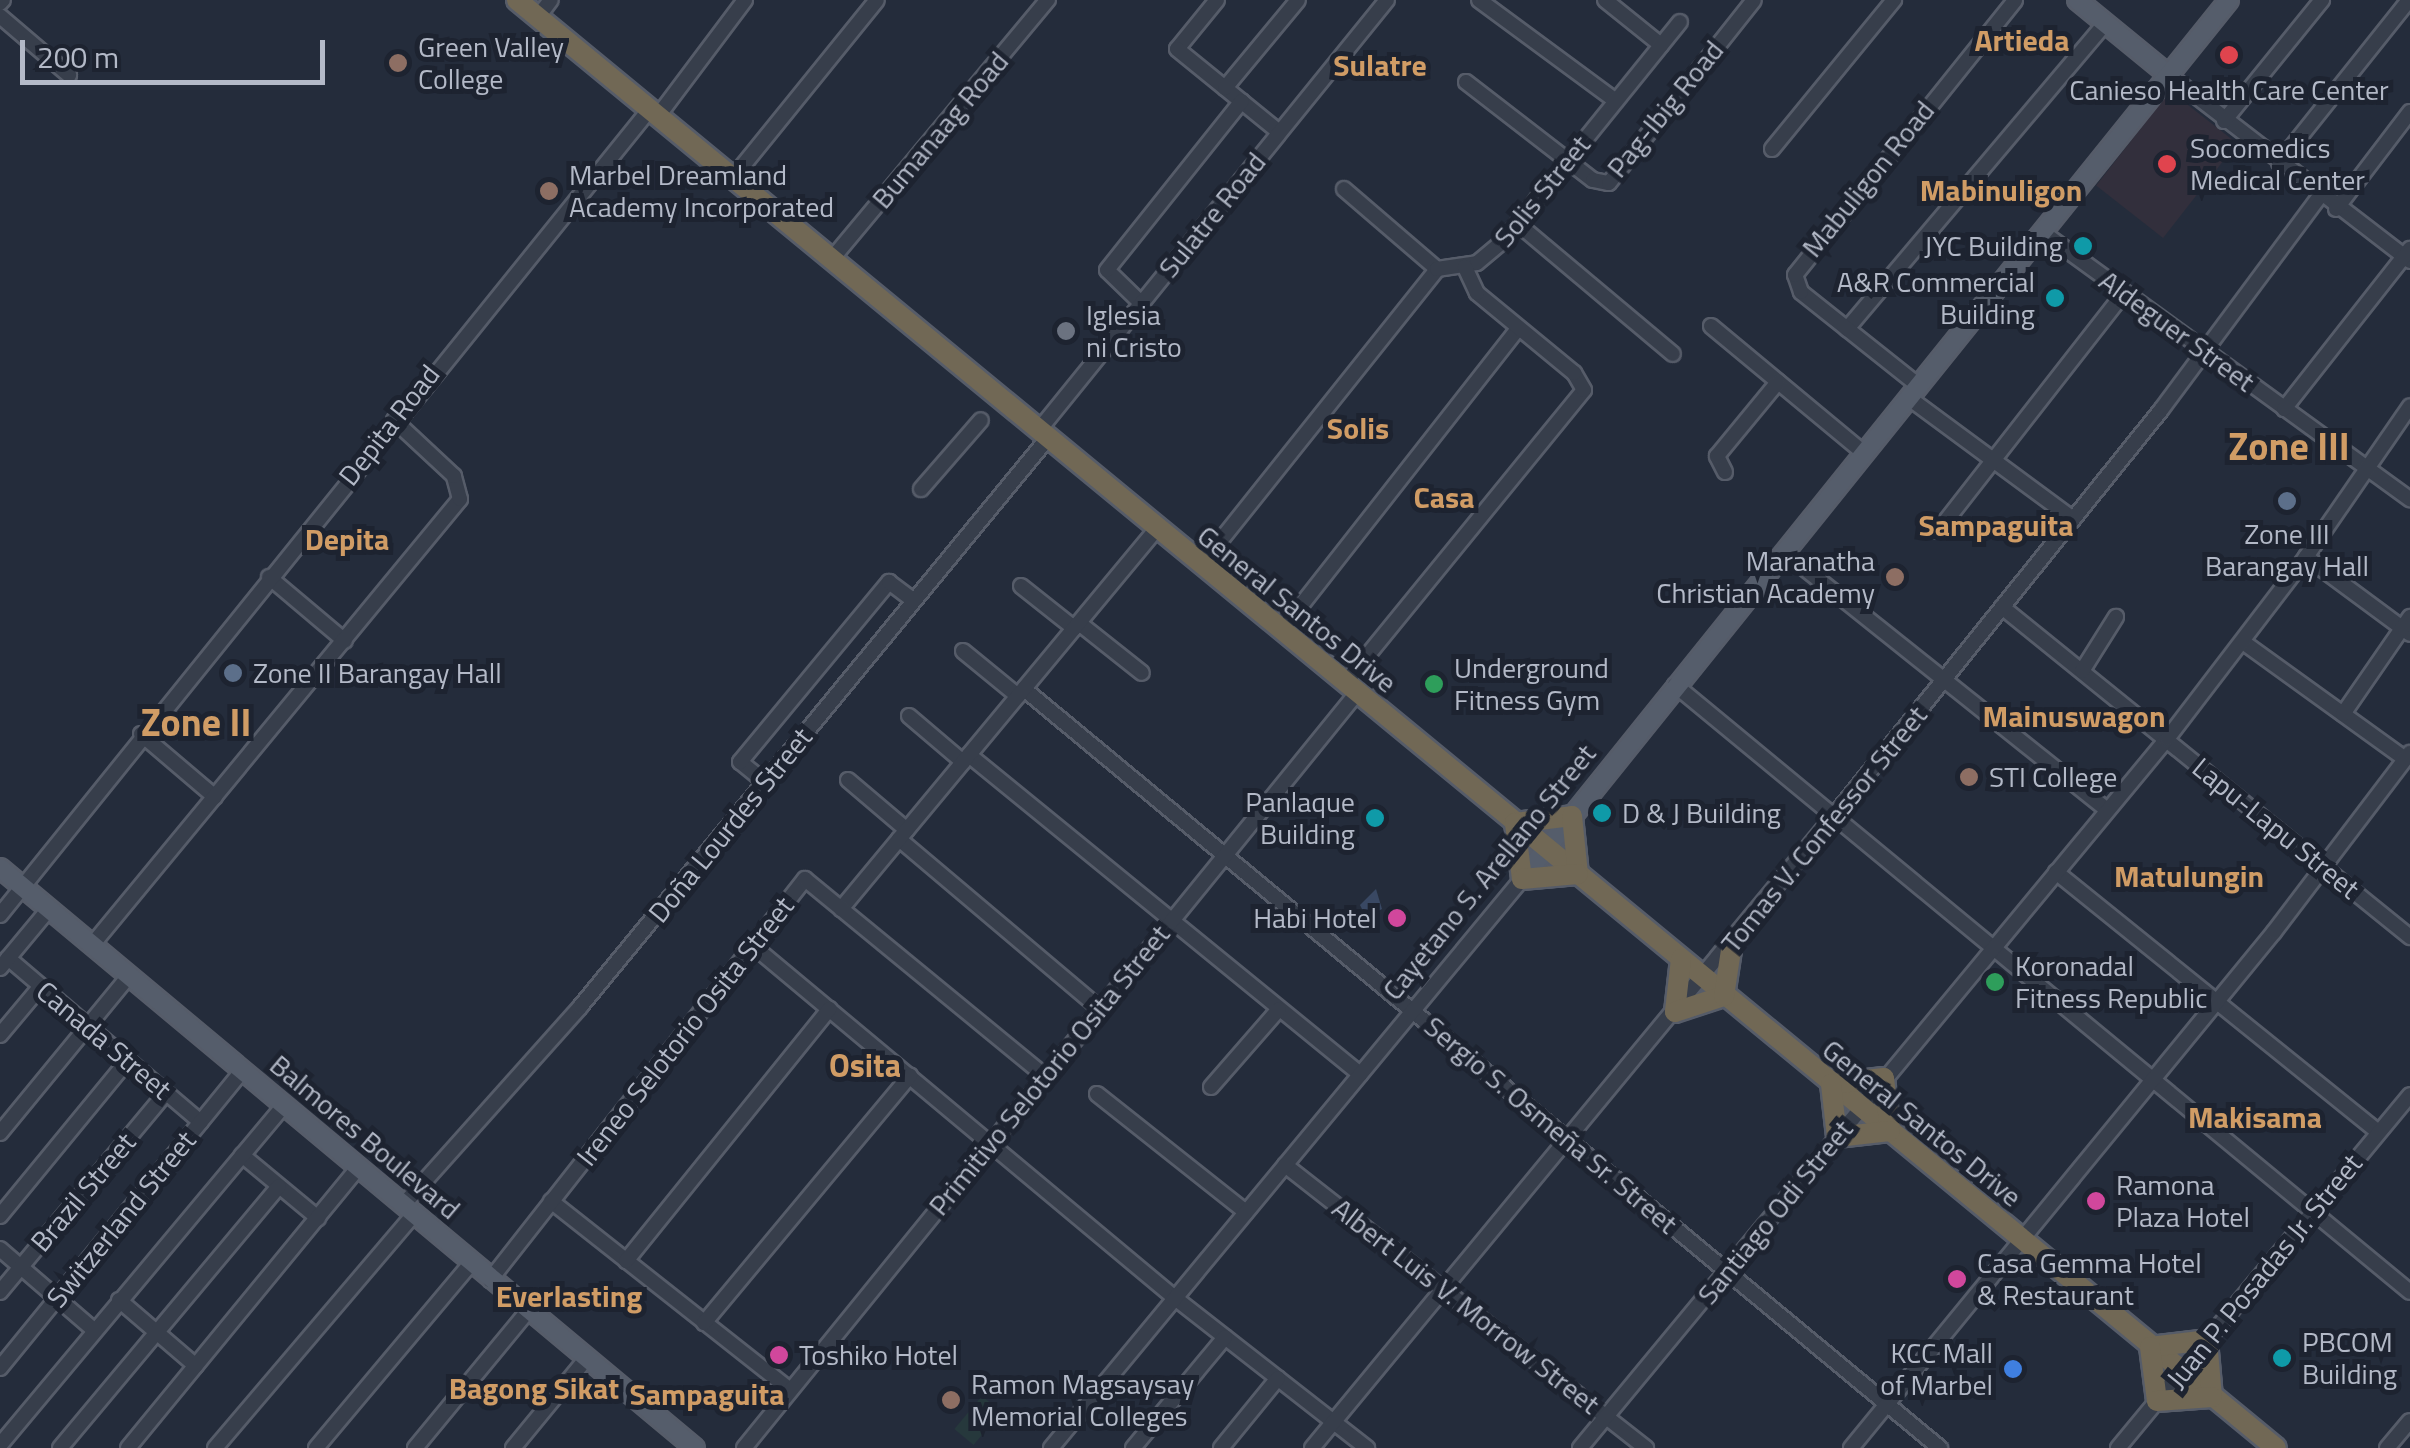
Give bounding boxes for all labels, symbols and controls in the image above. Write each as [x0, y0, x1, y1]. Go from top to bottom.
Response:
scale bar [25, 20, 330, 82]
district label: Artieda [1975, 22, 2069, 58]
place label: Green Valley College [418, 30, 564, 96]
text: 200 m [37, 34, 119, 80]
street label: Pag-Ibig Road [1600, 34, 1730, 184]
marker: Canieso Health Care Center [2216, 42, 2242, 68]
street label: Bumanaag Road [865, 45, 1015, 215]
district label: Sulatre [1333, 47, 1427, 83]
marker: Green Valley College [387, 52, 409, 74]
place label: Canieso Health Care Center [2069, 73, 2389, 107]
street label: Mabuligon Road [1795, 94, 1941, 264]
street label: Solis Street [1487, 128, 1597, 254]
place label: Socomedics Medical Center [2190, 131, 2365, 197]
street label: Sulatre Road [1152, 146, 1272, 284]
marker: Socomedics Medical Center [2154, 151, 2180, 177]
place label: Marbel Dreamland Academy Incorporated [569, 158, 834, 224]
district label: Mabinuligon [1920, 172, 2082, 208]
marker: Marbel Dreamland Academy Incorporated [538, 180, 560, 202]
place label: JYC Building [1924, 229, 2063, 263]
marker: JYC Building [2072, 235, 2094, 257]
street label: Aldeguer Street [2093, 263, 2261, 399]
place label: A&R Commercial Building [1837, 265, 2035, 331]
marker: A&R Commercial Building [2044, 287, 2066, 309]
place label: Iglesia ni Cristo [1086, 298, 1182, 364]
marker: Iglesia ni Cristo [1055, 320, 1077, 342]
street label: Depita Road [332, 358, 446, 492]
district label: Solis [1327, 410, 1389, 446]
district label: Zone III [2228, 424, 2350, 470]
district label: Casa [1413, 479, 1475, 515]
marker: Zone III Barangay Hall [2276, 490, 2298, 512]
district label: Sampaguita [1918, 507, 2074, 543]
place label: Zone III Barangay Hall [2205, 517, 2369, 583]
street label: General Santos Drive [1191, 519, 1403, 699]
district label: Depita [305, 521, 389, 557]
place label: Maranatha Christian Academy [1656, 544, 1875, 610]
marker: Maranatha Christian Academy [1884, 566, 1906, 588]
place label: Underground Fitness Gym [1454, 651, 1609, 717]
place label: Zone II Barangay Hall [253, 656, 502, 690]
marker: Zone II Barangay Hall [222, 662, 244, 684]
marker: Underground Fitness Gym [1423, 673, 1445, 695]
district label: Mainuswagon [1982, 698, 2166, 734]
street label: Tomas V. Confessor Street [1714, 699, 1934, 959]
district label: Zone II [141, 700, 251, 746]
street label: Doña Lourdes Street [641, 721, 819, 929]
street label: Cayetano S. Arellano Street [1376, 737, 1602, 1007]
street label: Lapu-Lapu Street [2186, 751, 2366, 905]
place label: STI College [1989, 760, 2117, 794]
marker: STI College [1958, 766, 1980, 788]
place label: Panlaque Building [1245, 785, 1355, 851]
place label: D & J Building [1622, 796, 1781, 830]
marker: D & J Building [1591, 802, 1613, 824]
marker: Panlaque Building [1364, 807, 1386, 829]
district label: Matulungin [2114, 858, 2264, 894]
street label: Ireneo Selotorio Osita Street [569, 890, 801, 1172]
place label: Habi Hotel [1253, 901, 1377, 935]
marker: Habi Hotel [1386, 907, 1408, 929]
street label: Primitivo Selotorio Osita Street [921, 918, 1177, 1222]
place label: Koronadal Fitness Republic [2015, 949, 2207, 1015]
marker: Koronadal Fitness Republic [1984, 971, 2006, 993]
street label: Canada Street [30, 974, 178, 1106]
street label: Sergio S. Osmeña Sr. Street [1418, 1009, 1684, 1241]
street label: General Santos Drive [1816, 1033, 2028, 1213]
district label: Osita [829, 1046, 901, 1084]
street label: Balmores Boulevard [263, 1048, 467, 1226]
district label: Makisama [2188, 1099, 2322, 1135]
street label: Santiago Odi Street [1690, 1113, 1860, 1311]
street label: Switzerland Street [40, 1124, 202, 1314]
street label: Brazil Street [24, 1126, 142, 1258]
street label: Juan P. Posadas Jr. Street [2159, 1147, 2369, 1395]
place label: Ramona Plaza Hotel [2116, 1168, 2250, 1234]
marker: Ramona Plaza Hotel [2085, 1190, 2107, 1212]
street label: Albert Luis V. Morrow Street [1326, 1191, 1606, 1421]
place label: Casa Gemma Hotel & Restaurant [1977, 1246, 2202, 1312]
marker: Casa Gemma Hotel & Restaurant [1946, 1268, 1968, 1290]
district label: Everlasting [496, 1278, 642, 1314]
place label: PBCOM Building [2302, 1325, 2397, 1391]
place label: KCC Mall of Marbel [1880, 1336, 1993, 1402]
place label: Toshiko Hotel [799, 1338, 958, 1372]
marker: Toshiko Hotel [768, 1344, 790, 1366]
marker: PBCOM Building [2271, 1347, 2293, 1369]
marker: KCC Mall of Marbel [2002, 1358, 2024, 1380]
place label: Ramon Magsaysay Memorial Colleges [971, 1367, 1194, 1433]
district label: Bagong Sikat [449, 1370, 619, 1406]
district label: Sampaguita [629, 1376, 785, 1412]
marker: Ramon Magsaysay Memorial Colleges [940, 1389, 962, 1411]

